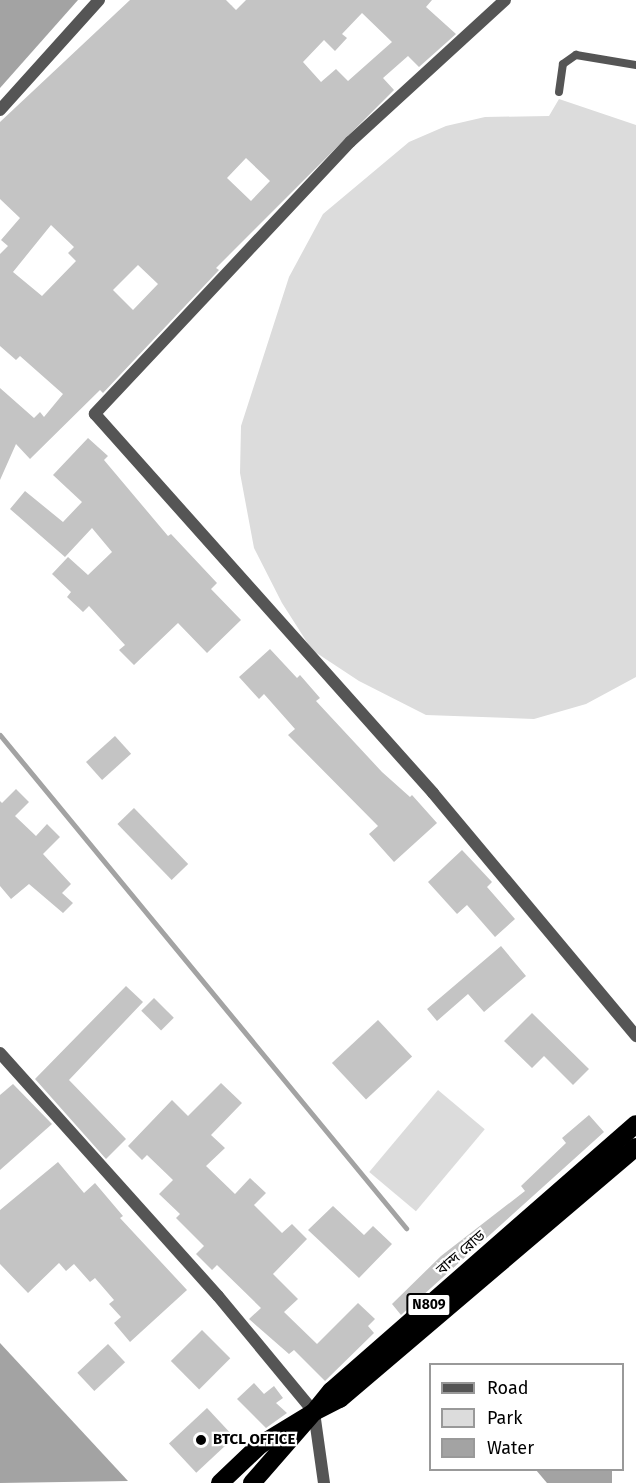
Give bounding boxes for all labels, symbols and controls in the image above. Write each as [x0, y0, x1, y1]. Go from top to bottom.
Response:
street label: বান্দ রোড [433, 1227, 489, 1279]
road number: N809 [405, 1294, 453, 1316]
legend [429, 1363, 624, 1471]
text: Road [487, 1377, 529, 1399]
text: Park [487, 1407, 522, 1429]
place label: BTCL OFFICE [213, 1431, 295, 1449]
marker: BTCL OFFICE [194, 1433, 208, 1447]
text: Water [487, 1437, 534, 1459]

